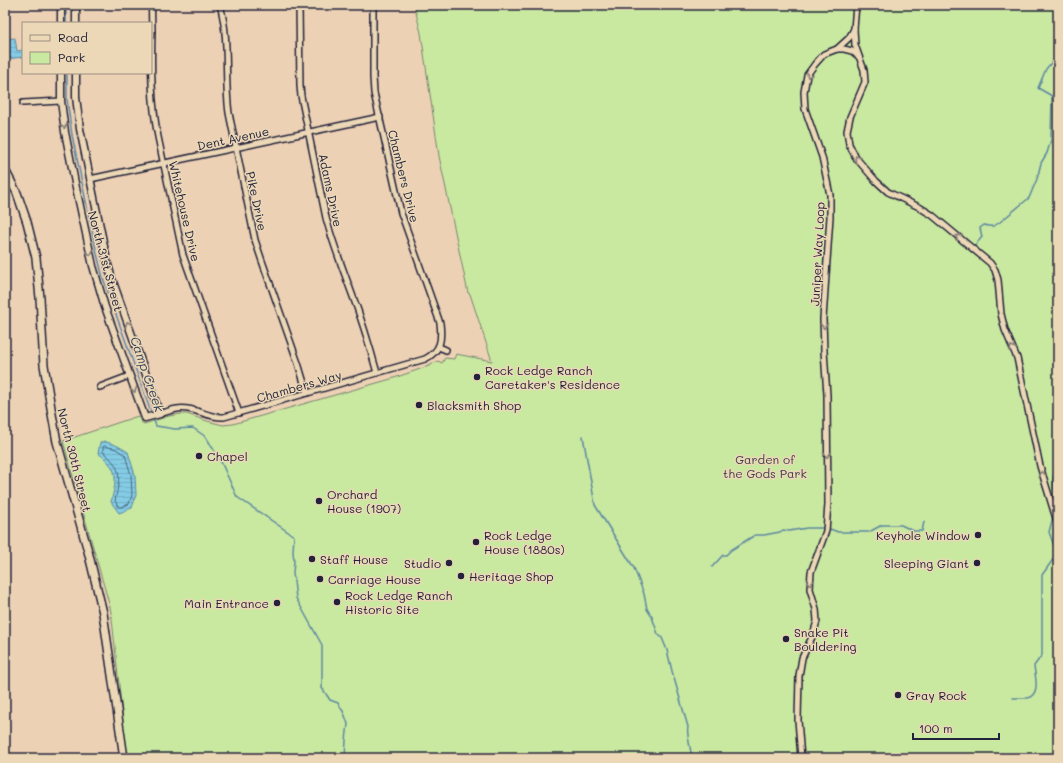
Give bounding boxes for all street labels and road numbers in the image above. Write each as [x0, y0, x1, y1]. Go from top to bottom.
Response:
street label: Dent Avenue [196, 123, 270, 153]
street label: Chambers Drive [385, 128, 423, 224]
street label: Adams Drive [315, 152, 347, 228]
street label: Whitehouse Drive [166, 159, 204, 263]
street label: Pike Drive [243, 170, 271, 232]
street label: Juniper Way Loop [806, 202, 828, 306]
street label: North 31st Street [85, 209, 127, 313]
street label: Chambers Way [255, 366, 343, 406]
street label: North 30th Street [54, 406, 96, 514]

